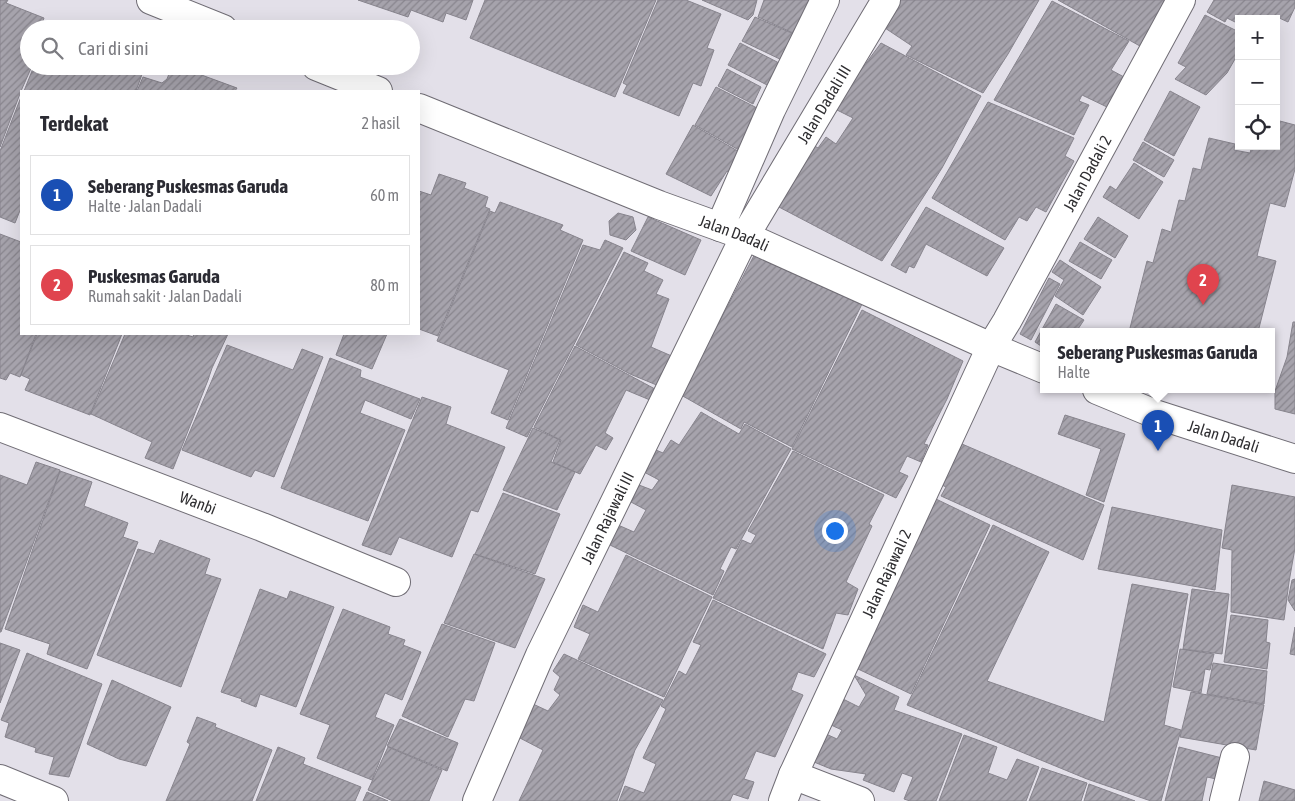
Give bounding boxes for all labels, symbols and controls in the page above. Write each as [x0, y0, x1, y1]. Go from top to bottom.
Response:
map controls [1235, 15, 1280, 150]
button: + [1235, 15, 1280, 60]
search box [20, 20, 420, 75]
icon: search [38, 34, 66, 62]
text: Cari di sini [78, 37, 149, 59]
button: − [1235, 60, 1280, 105]
street label: Jalan Dadali III [793, 62, 854, 147]
button: locate [1235, 105, 1280, 150]
text: Terdekat [40, 111, 108, 135]
text: 2 hasil [362, 114, 400, 132]
street label: Jalan Dadali 2 [1059, 132, 1115, 214]
text: Seberang Puskesmas Garuda [88, 175, 288, 197]
text: 1 [53, 186, 61, 204]
text: 60 m [370, 186, 399, 204]
text: Halte · Jalan Dadali [88, 197, 202, 215]
street label: Jalan Dadali [697, 211, 772, 255]
pin: 2 [1187, 264, 1219, 305]
text: Puskesmas Garuda [88, 265, 220, 287]
text: 2 [53, 276, 61, 294]
text: 80 m [370, 276, 399, 294]
text: Rumah sakit · Jalan Dadali [88, 287, 242, 305]
popup [1040, 328, 1275, 393]
text: Seberang Puskesmas Garuda [1057, 341, 1258, 363]
text: Halte [1057, 363, 1090, 381]
pin: 1 [1142, 410, 1174, 451]
street label: Jalan Dadali [1186, 416, 1262, 456]
street label: Jalan Rajawali III [577, 469, 637, 567]
street label: Wanbi [177, 487, 219, 518]
your location [822, 518, 848, 544]
street label: Jalan Rajawali 2 [858, 526, 914, 620]

